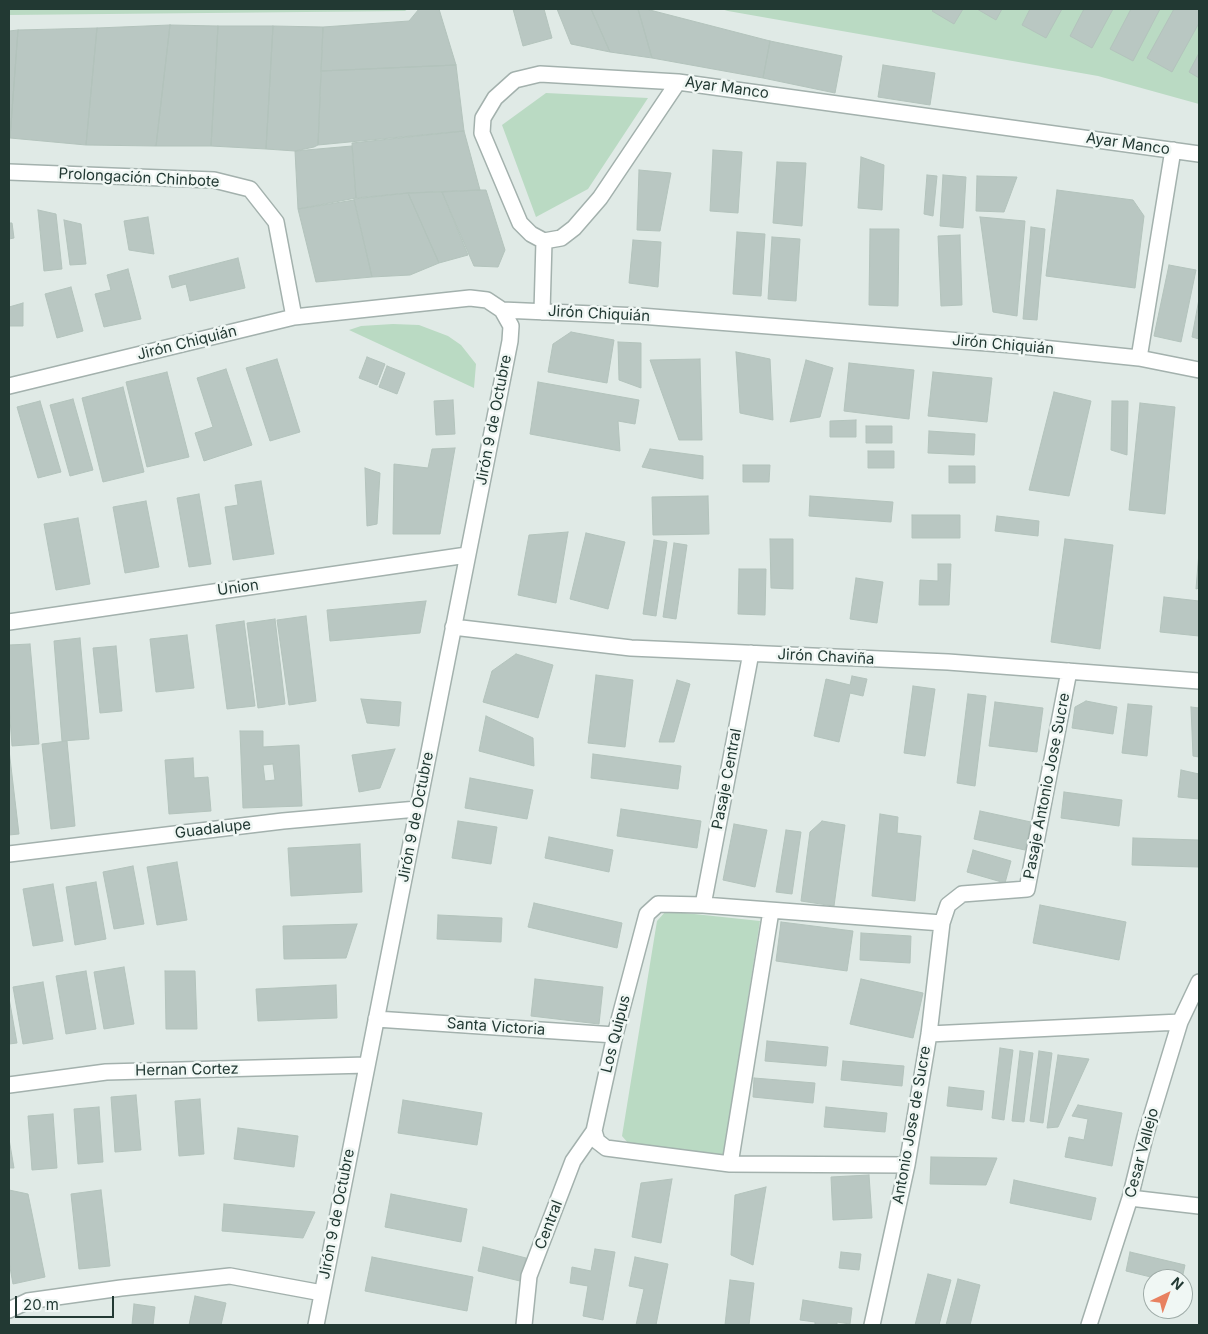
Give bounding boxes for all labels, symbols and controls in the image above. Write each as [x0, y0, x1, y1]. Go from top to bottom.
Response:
street label: Ayar Manco [684, 73, 770, 103]
street label: Ayar Manco [1085, 129, 1171, 159]
street label: Prolongación Chinbote [58, 165, 220, 191]
street label: Jirón Chiquián [548, 302, 650, 326]
street label: Jirón Chiquián [135, 322, 239, 364]
street label: Jirón Chiquián [951, 332, 1055, 358]
street label: Jirón 9 de Octubre [473, 353, 515, 487]
street label: Union [216, 576, 260, 600]
street label: Jirón Chaviña [777, 645, 875, 669]
street label: Pasaje Antonio Jose Sucre [1020, 691, 1074, 881]
street label: Pasaje Central [708, 727, 746, 831]
street label: Jirón 9 de Octubre [395, 750, 437, 884]
street label: Guadalupe [174, 815, 252, 843]
street label: Los Quipus [598, 993, 634, 1075]
street label: Santa Victoria [446, 1015, 546, 1039]
street label: Antonio Jose de Sucre [889, 1044, 935, 1206]
street label: Hernan Cortez [135, 1060, 239, 1080]
street label: Cesar Vallejo [1121, 1106, 1163, 1200]
street label: Jirón 9 de Octubre [316, 1147, 358, 1281]
street label: Central [531, 1198, 567, 1252]
north arrow [1143, 1269, 1193, 1319]
text: N [1168, 1273, 1187, 1293]
scale bar [18, 1286, 116, 1318]
text: 20 m [23, 1295, 59, 1314]

